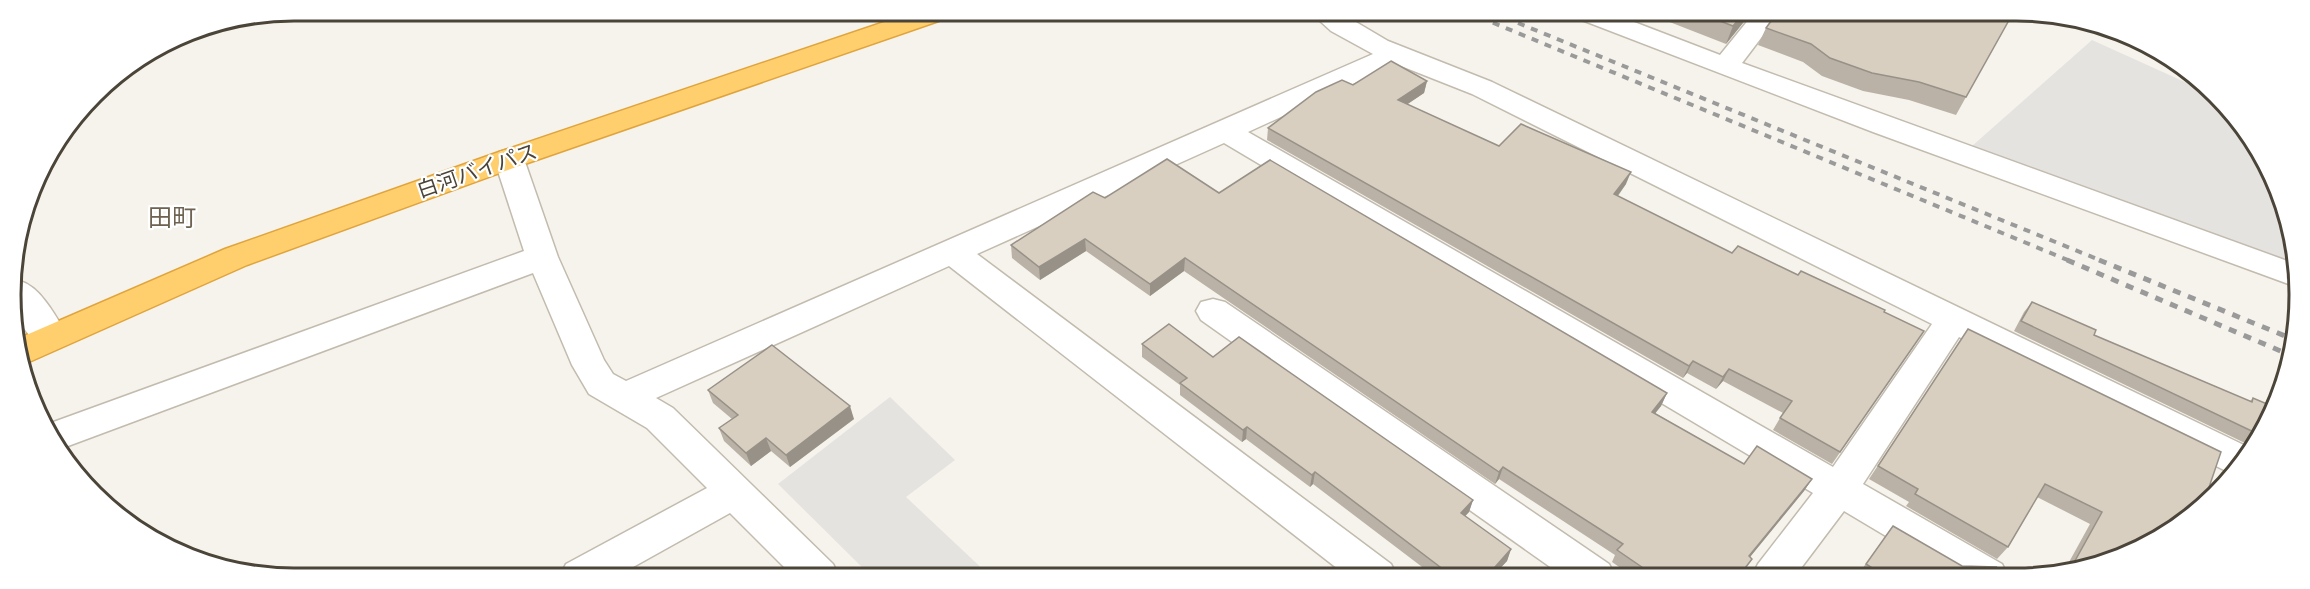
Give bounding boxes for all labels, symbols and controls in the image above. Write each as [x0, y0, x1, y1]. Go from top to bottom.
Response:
street label: 白河バイパス [414, 139, 541, 206]
district label: 田町 [148, 205, 196, 235]

